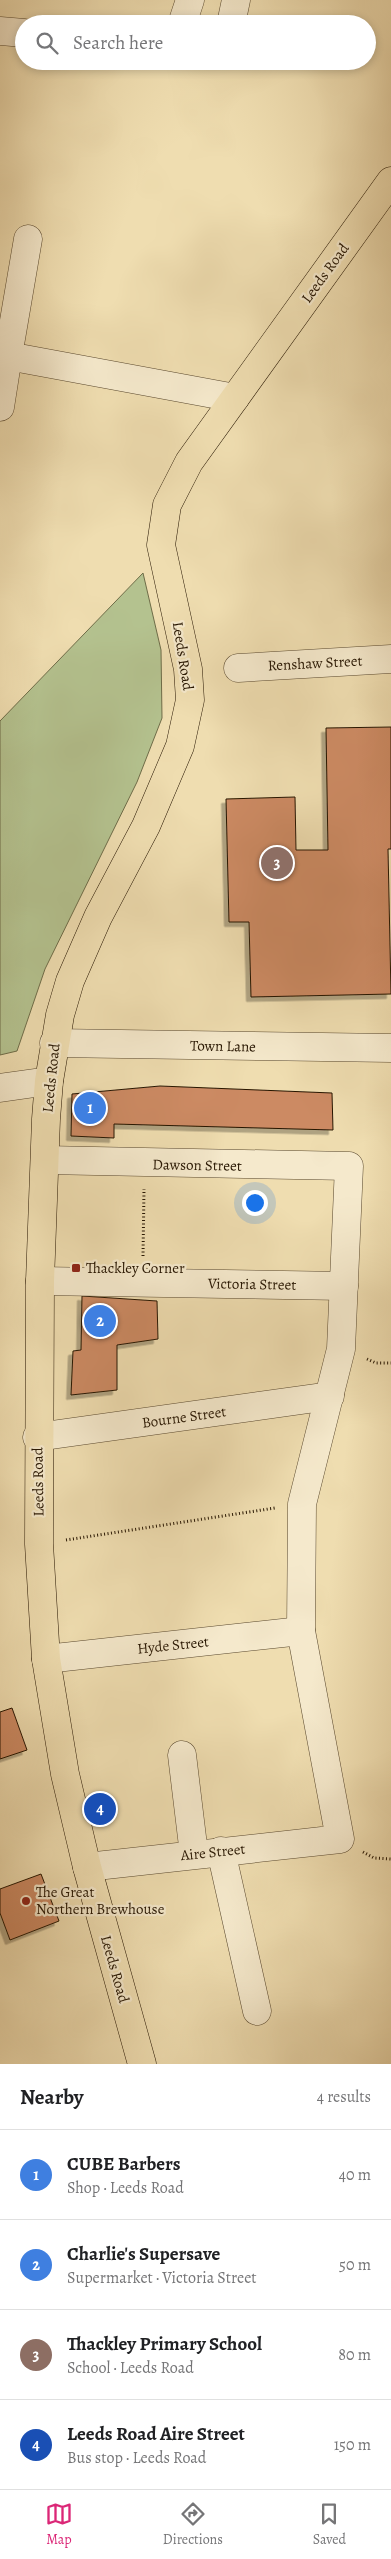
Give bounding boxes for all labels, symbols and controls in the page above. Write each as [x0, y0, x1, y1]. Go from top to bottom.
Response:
search box [15, 15, 376, 70]
icon: search [33, 29, 61, 57]
text: Search here [73, 30, 163, 56]
street label: Leeds Road [297, 238, 354, 307]
street label: Leeds Road [168, 620, 198, 693]
street label: Renshaw Street [267, 651, 363, 675]
pin: 3 [261, 844, 293, 882]
street label: Town Lane [190, 1035, 256, 1057]
street label: Leeds Road [37, 1042, 65, 1114]
pin: 1 [74, 1089, 106, 1127]
street label: Dawson Street [152, 1154, 242, 1176]
your location [242, 1190, 268, 1216]
place label: Thackley Corner [86, 1258, 185, 1278]
marker: Thackley Corner [70, 1262, 82, 1274]
street label: Victoria Street [207, 1273, 296, 1295]
pin: 2 [84, 1302, 116, 1340]
street label: Bourne Street [141, 1401, 227, 1433]
street label: Leeds Road [27, 1446, 49, 1517]
street label: Hyde Street [136, 1631, 210, 1659]
pin: 4 [84, 1790, 116, 1828]
street label: Aire Street [179, 1839, 246, 1865]
place label: The Great Northern Brewhouse [36, 1882, 165, 1919]
marker: The Great Northern Brewhouse [20, 1895, 32, 1907]
street label: Leeds Road [96, 1933, 134, 2006]
text: Nearby [20, 2083, 83, 2111]
text: 4 results [317, 2086, 371, 2108]
text: CUBE Barbers [67, 2151, 181, 2177]
text: 1 [33, 2164, 39, 2186]
text: 40 m [339, 2164, 371, 2186]
text: Shop · Leeds Road [67, 2177, 184, 2199]
text: Charlie's Supersave [67, 2241, 220, 2267]
text: 2 [32, 2254, 40, 2276]
text: 50 m [339, 2254, 371, 2276]
text: Supermarket · Victoria Street [67, 2267, 257, 2289]
text: Thackley Primary School [67, 2331, 262, 2357]
text: 3 [33, 2344, 39, 2366]
text: 80 m [338, 2344, 371, 2366]
text: School · Leeds Road [67, 2357, 194, 2379]
text: Leeds Road Aire Street [67, 2421, 245, 2447]
text: 4 [32, 2434, 40, 2456]
text: 150 m [334, 2434, 371, 2456]
text: Bus stop · Leeds Road [67, 2447, 206, 2469]
tab: Map [45, 2500, 73, 2549]
tab: Directions [163, 2500, 223, 2549]
tab: Saved [313, 2500, 346, 2549]

